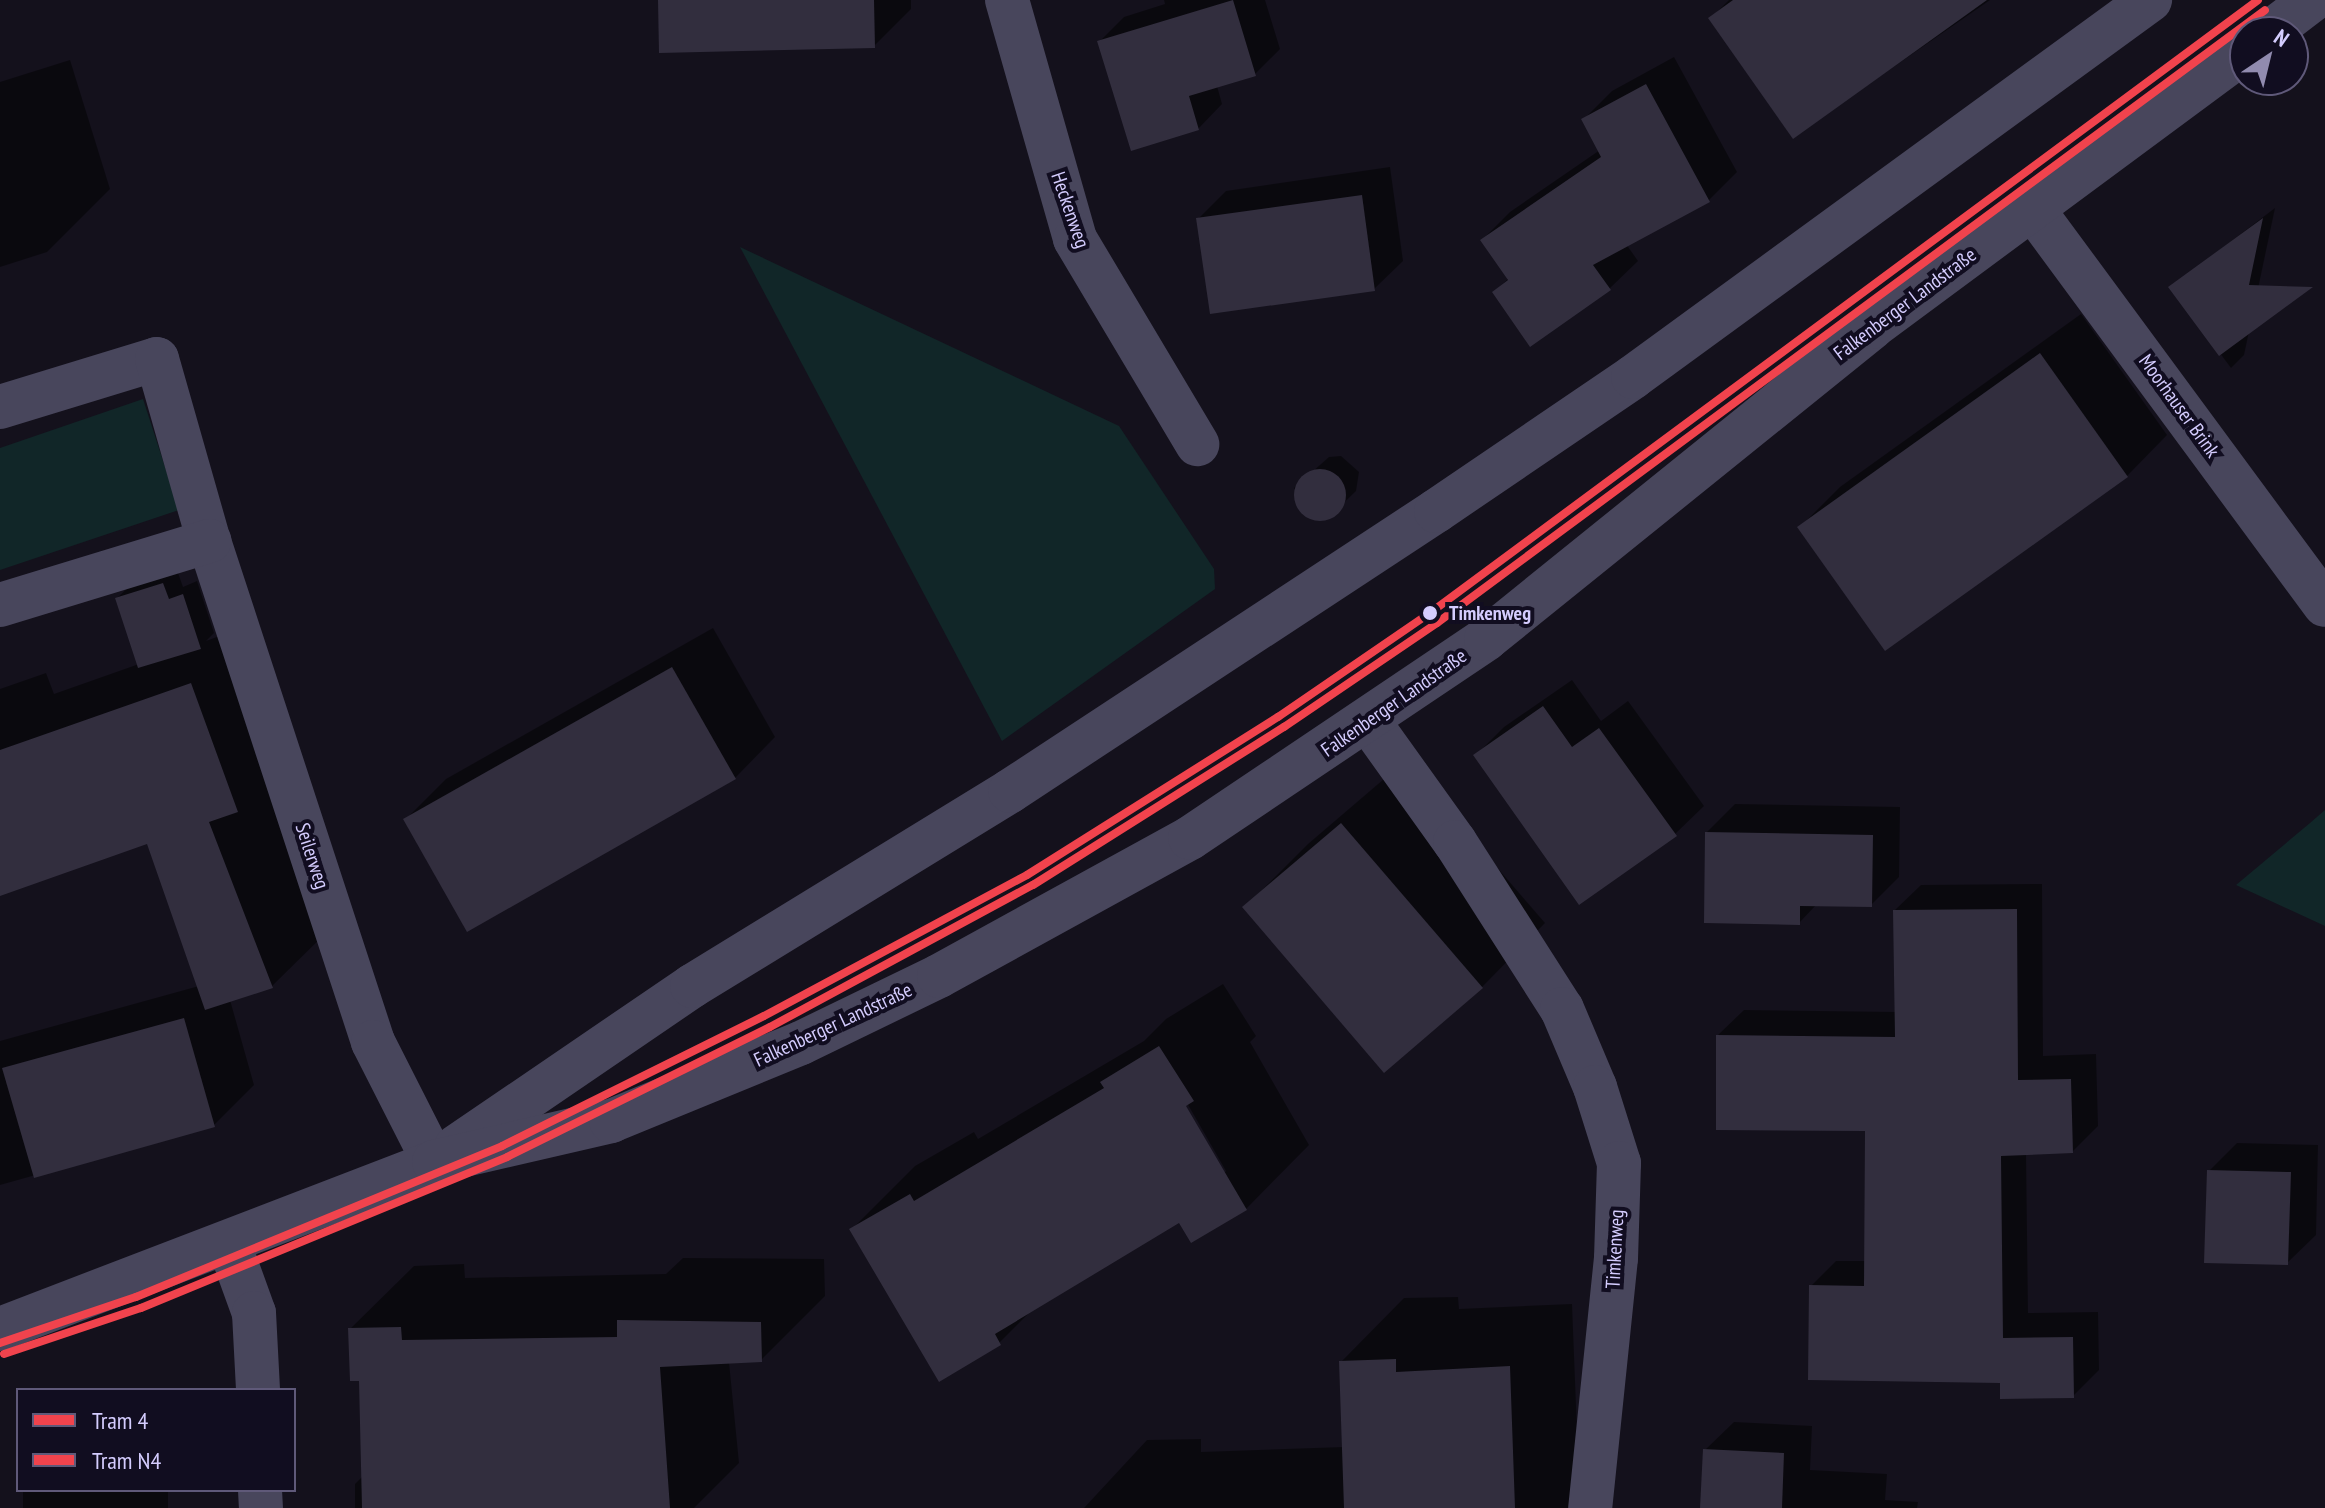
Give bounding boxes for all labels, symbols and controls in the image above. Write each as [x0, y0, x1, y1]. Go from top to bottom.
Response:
north arrow [2229, 16, 2309, 96]
text: N [2269, 23, 2295, 53]
street label: Heckenweg [1046, 169, 1094, 251]
street label: Falkenberger Landstraße [1829, 243, 1981, 365]
street label: Moorhauser Brink [2134, 350, 2224, 462]
marker: Timkenweg [1418, 601, 1442, 625]
place label: Timkenweg [1449, 601, 1531, 625]
street label: Falkenberger Landstraße [1317, 644, 1471, 762]
street label: Seilerweg [290, 820, 334, 892]
street label: Falkenberger Landstraße [750, 978, 916, 1072]
street label: Timkenweg [1601, 1209, 1629, 1289]
legend [16, 1388, 296, 1492]
text: Tram 4 [92, 1405, 148, 1436]
text: Tram N4 [92, 1445, 161, 1476]

